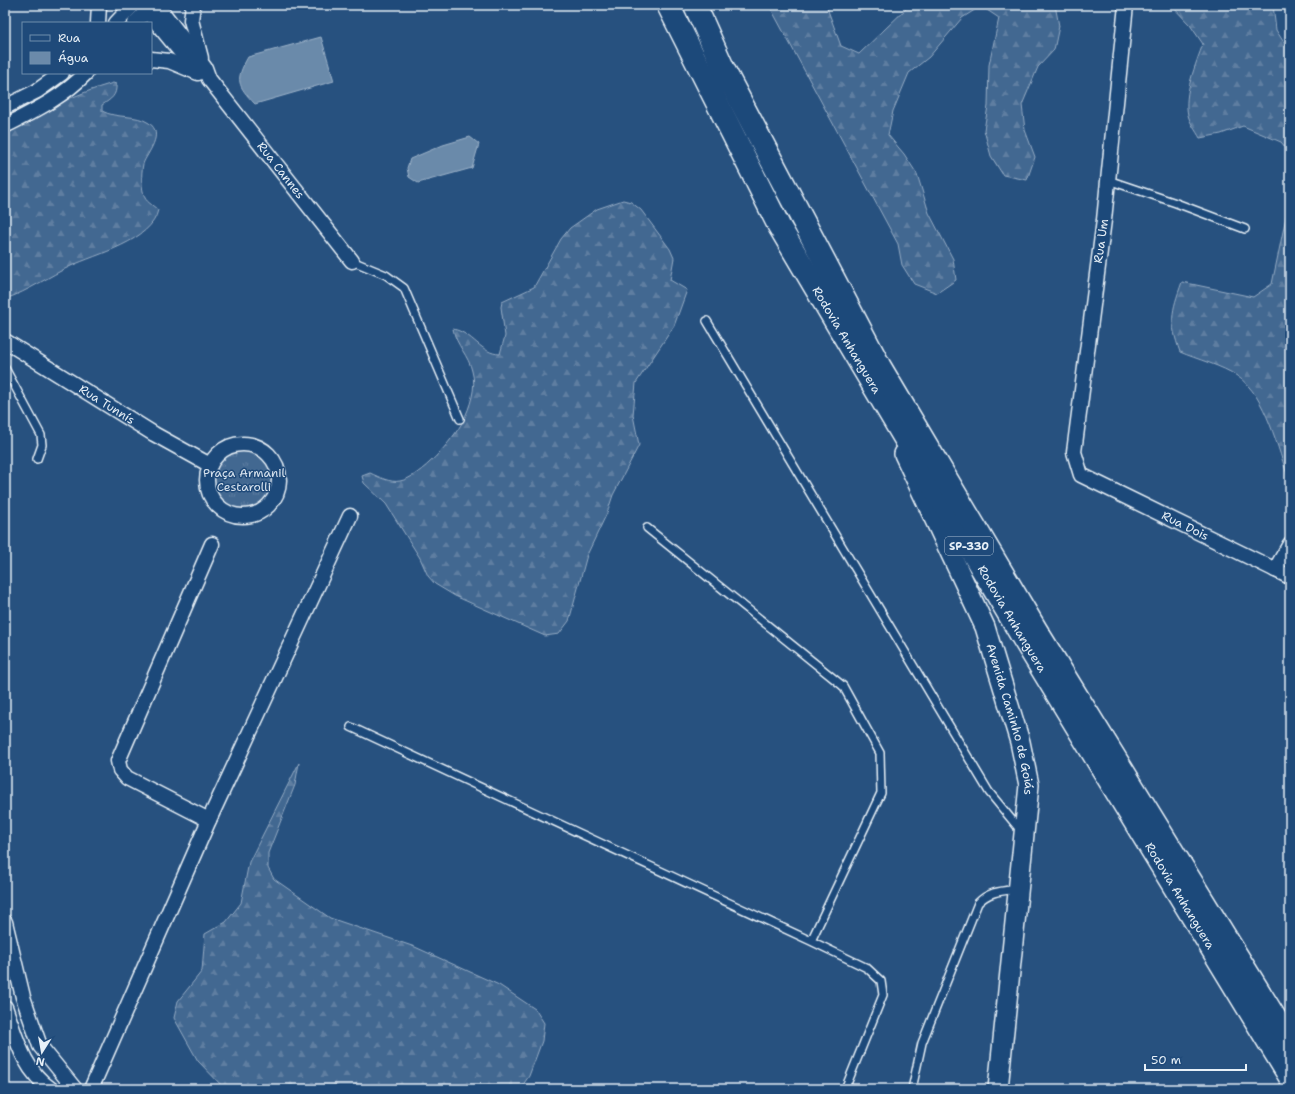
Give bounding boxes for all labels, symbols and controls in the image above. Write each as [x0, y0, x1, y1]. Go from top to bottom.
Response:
legend [22, 22, 152, 74]
text: Rua [58, 30, 81, 46]
text: Água [58, 50, 89, 66]
street label: Rua Cannes [253, 138, 308, 202]
street label: Rua Um [1090, 218, 1112, 264]
street label: Rodovia Anhanguera [809, 284, 885, 397]
street label: Rua Tunnís [76, 381, 138, 428]
park label: Praça Armanil Cestarolli [203, 465, 285, 495]
street label: Rua Dois [1159, 508, 1211, 544]
road number: SP-330 [945, 537, 993, 555]
street label: Rodovia Anhanguera [974, 562, 1050, 676]
street label: Avenida Caminho de Goiás [982, 642, 1037, 796]
street label: Rodovia Anhanguera [1141, 840, 1219, 953]
north arrow [22, 1032, 62, 1072]
scale bar [1145, 1046, 1246, 1072]
text: 50 m [1151, 1052, 1181, 1068]
text: N [34, 1053, 46, 1070]

